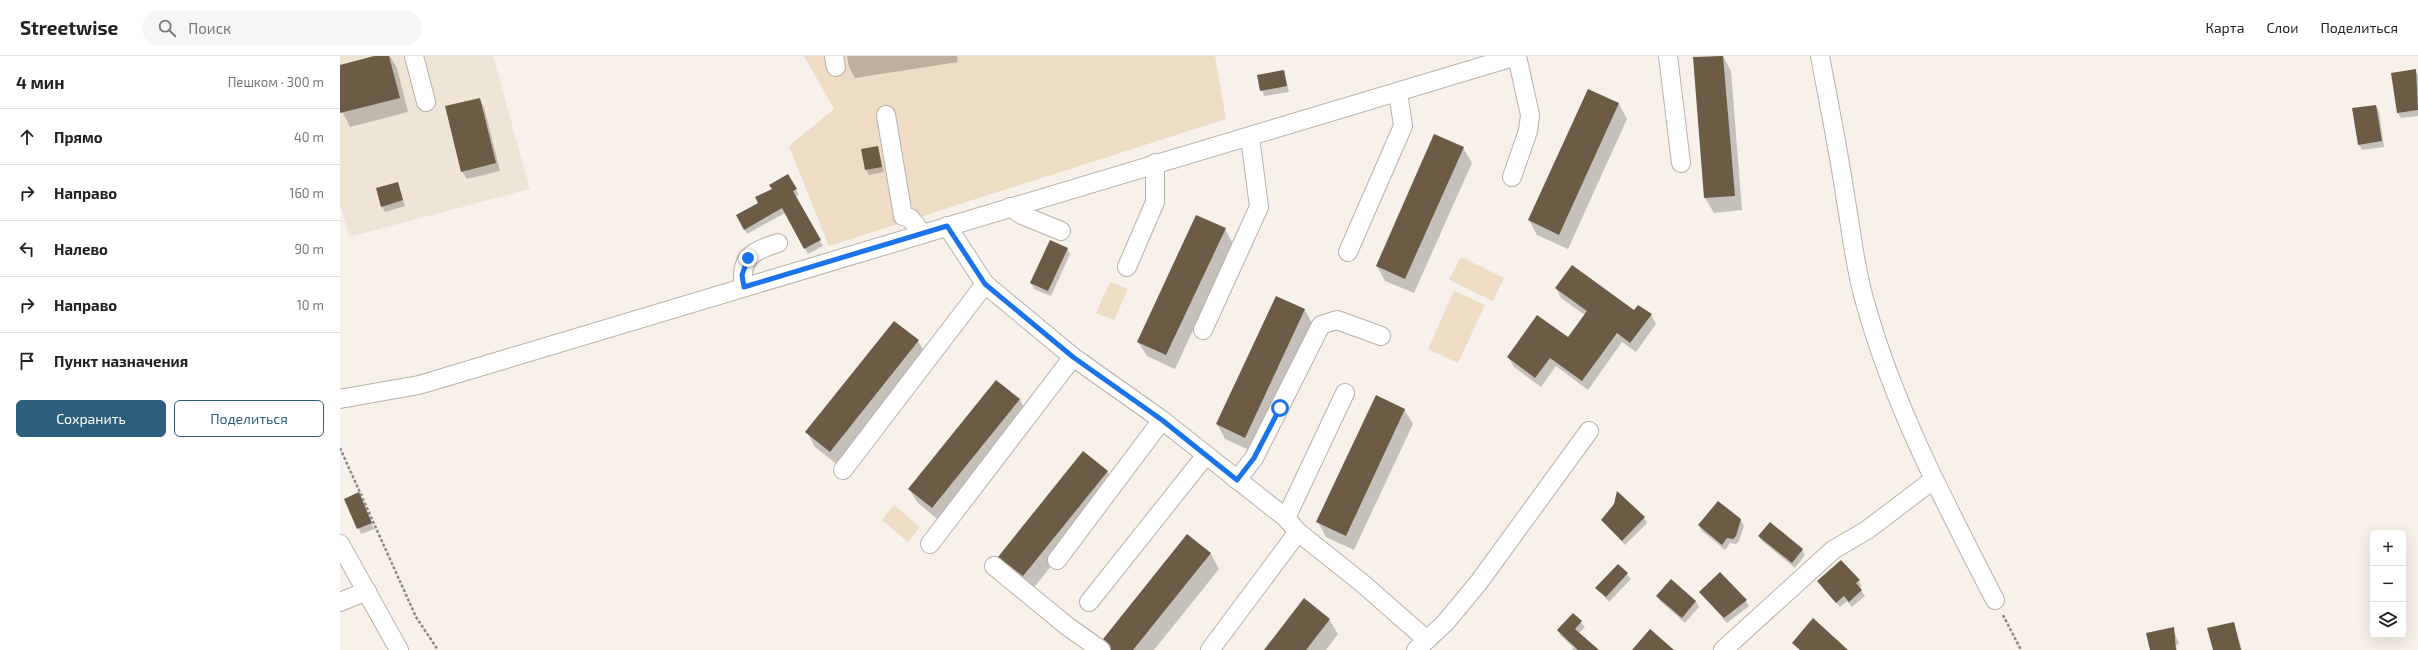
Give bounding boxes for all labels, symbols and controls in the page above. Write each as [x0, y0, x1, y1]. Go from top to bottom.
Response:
search box [142, 10, 422, 46]
text: Streetwise [20, 16, 118, 39]
icon: search [156, 17, 178, 39]
text: Поиск [188, 19, 231, 37]
text: Карта [2205, 19, 2244, 36]
text: Слои [2266, 19, 2298, 36]
text: Поделиться [2320, 19, 2398, 36]
text: 4 мин [16, 72, 65, 92]
text: Пешком · 300 m [228, 74, 324, 90]
icon: ahead [16, 126, 38, 148]
text: Прямо [54, 128, 103, 146]
text: 40 m [294, 129, 324, 145]
icon: right [16, 182, 38, 204]
text: Направо [54, 184, 117, 202]
text: 160 m [289, 185, 324, 201]
icon: left [16, 238, 38, 260]
text: Налево [54, 240, 108, 258]
text: 90 m [294, 241, 324, 257]
route end [739, 249, 757, 267]
icon: right [16, 294, 38, 316]
text: Направо [54, 296, 117, 314]
text: 10 m [297, 297, 324, 313]
icon: arrive [16, 350, 38, 372]
text: Пункт назначения [54, 352, 188, 370]
route start [1271, 399, 1289, 417]
button: Сохранить [16, 400, 166, 437]
button: Поделиться [174, 400, 324, 437]
map controls [2370, 530, 2406, 638]
button: + [2370, 530, 2406, 566]
button: − [2370, 566, 2406, 602]
button: layers [2370, 602, 2406, 638]

